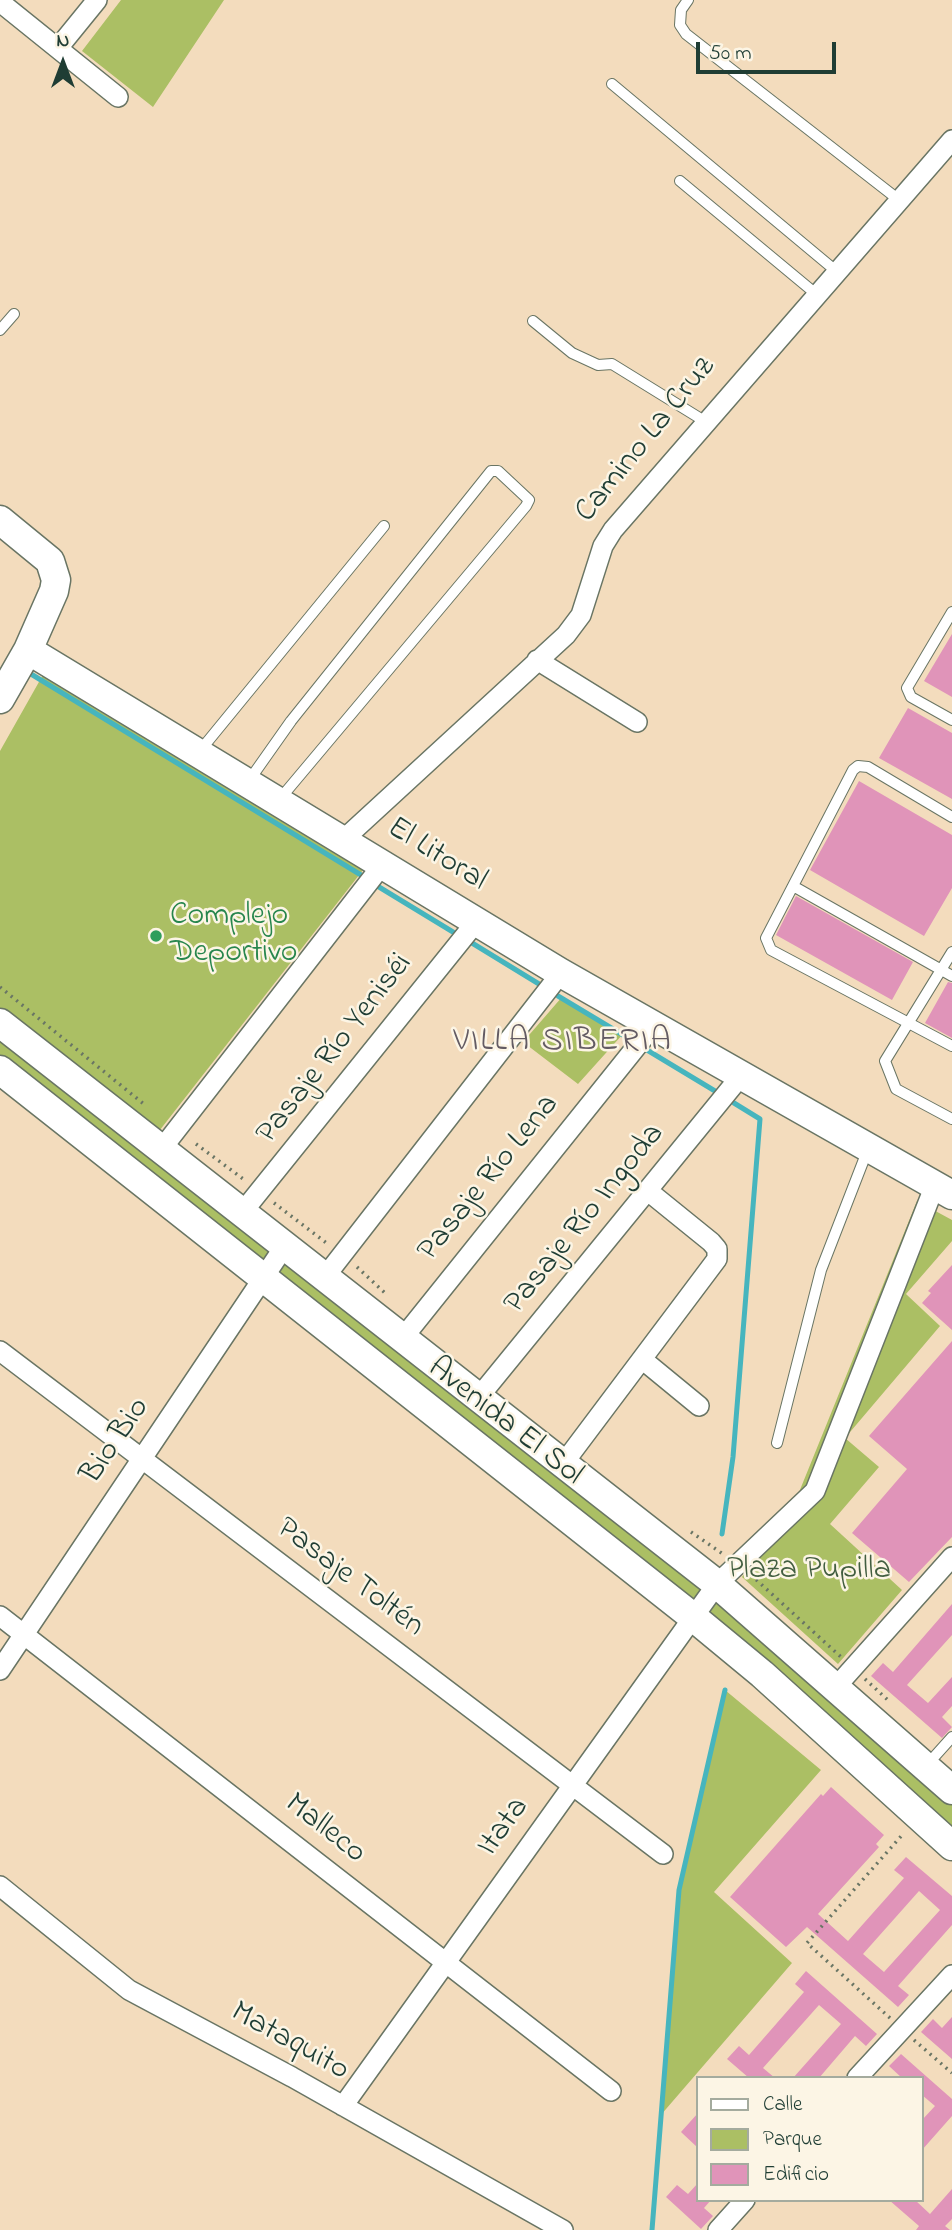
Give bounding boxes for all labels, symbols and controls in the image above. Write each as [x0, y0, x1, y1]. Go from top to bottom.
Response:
north arrow [28, 28, 98, 98]
text: N [57, 28, 69, 55]
scale bar [700, 28, 840, 72]
text: 50 m [709, 39, 752, 69]
street label: Camino La Cruz [568, 350, 726, 532]
street label: El Litoral [379, 810, 493, 902]
place label: Complejo Deportivo [170, 899, 297, 974]
marker: Complejo Deportivo [148, 928, 164, 944]
street label: Pasaje Río Yeniséi [250, 947, 422, 1153]
district label: VILLA SIBERIA [455, 1024, 671, 1064]
street label: Pasaje Río Lena [411, 1088, 569, 1270]
street label: Pasaje Río Ingoda [497, 1117, 675, 1323]
street label: Avenida El Sol [419, 1350, 589, 1496]
street label: Bio Bio [74, 1392, 160, 1492]
street label: Pasaje Toltén [267, 1511, 431, 1647]
park label: Plaza Pupilla [727, 1553, 891, 1591]
street label: Malleco [276, 1786, 372, 1874]
street label: Itata [471, 1791, 539, 1865]
street label: Mataquito [223, 1995, 355, 2091]
legend [696, 2076, 924, 2202]
text: Calle [763, 2090, 802, 2120]
text: Parque [763, 2125, 822, 2155]
text: Edificio [763, 2160, 829, 2190]

